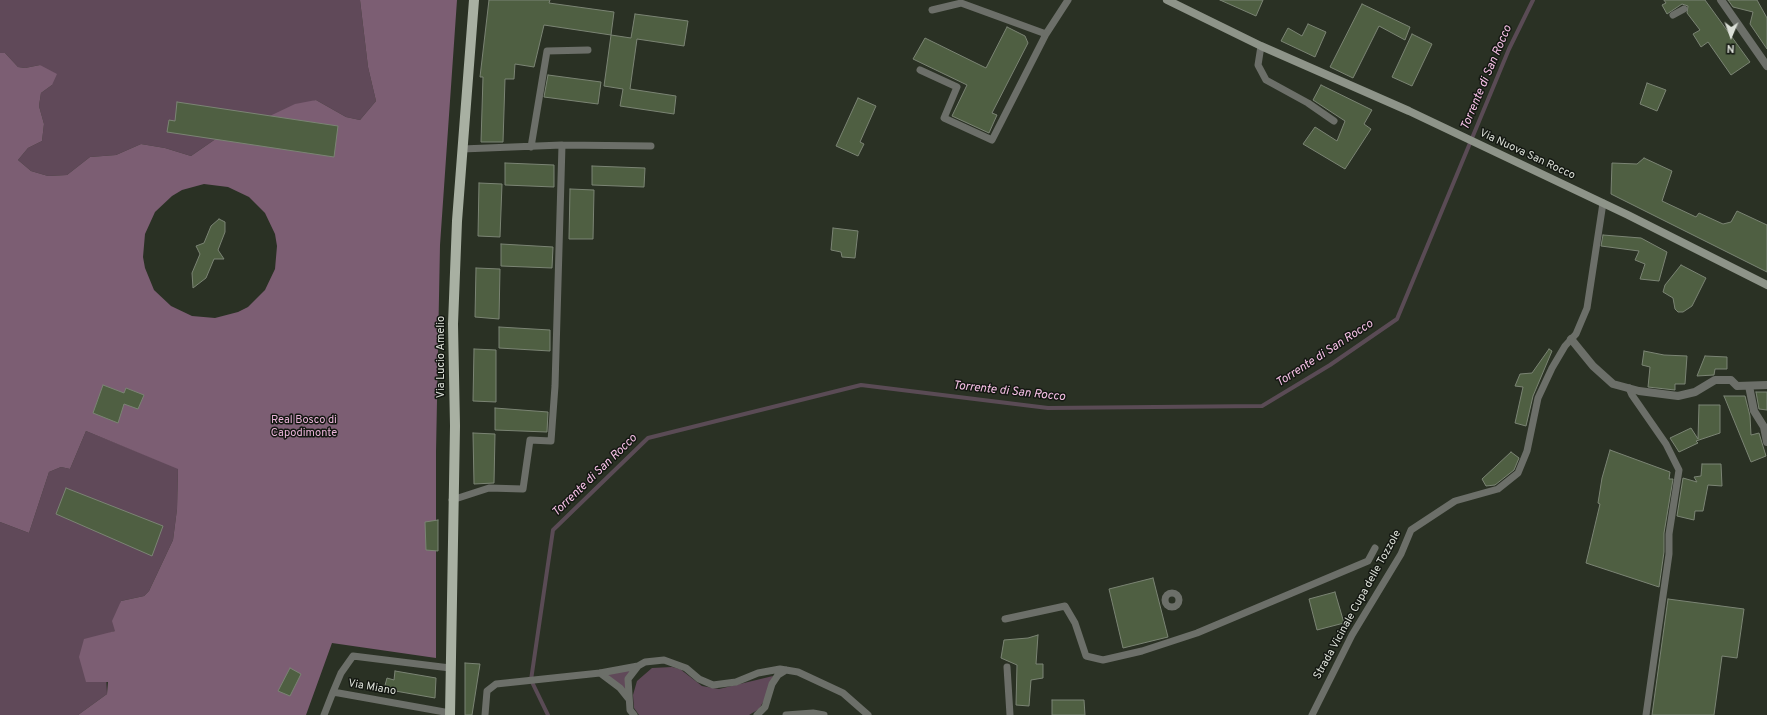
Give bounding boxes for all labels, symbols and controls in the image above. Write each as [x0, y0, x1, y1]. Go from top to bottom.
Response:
north arrow [1711, 16, 1751, 56]
water label: Torrente di San Rocco [1458, 23, 1516, 133]
text: N [1726, 41, 1735, 55]
street label: Via Nuova San Rocco [1477, 127, 1577, 183]
street label: Via Lucio Amelio [435, 316, 449, 398]
water label: Torrente di San Rocco [1274, 317, 1376, 391]
water label: Torrente di San Rocco [952, 379, 1066, 405]
park label: Real Bosco di Capodimonte [271, 414, 337, 440]
water label: Torrente di San Rocco [550, 432, 640, 520]
street label: Strada Vicinale Cupa delle Tozzole [1311, 528, 1405, 682]
street label: Via Miano [347, 677, 397, 699]

